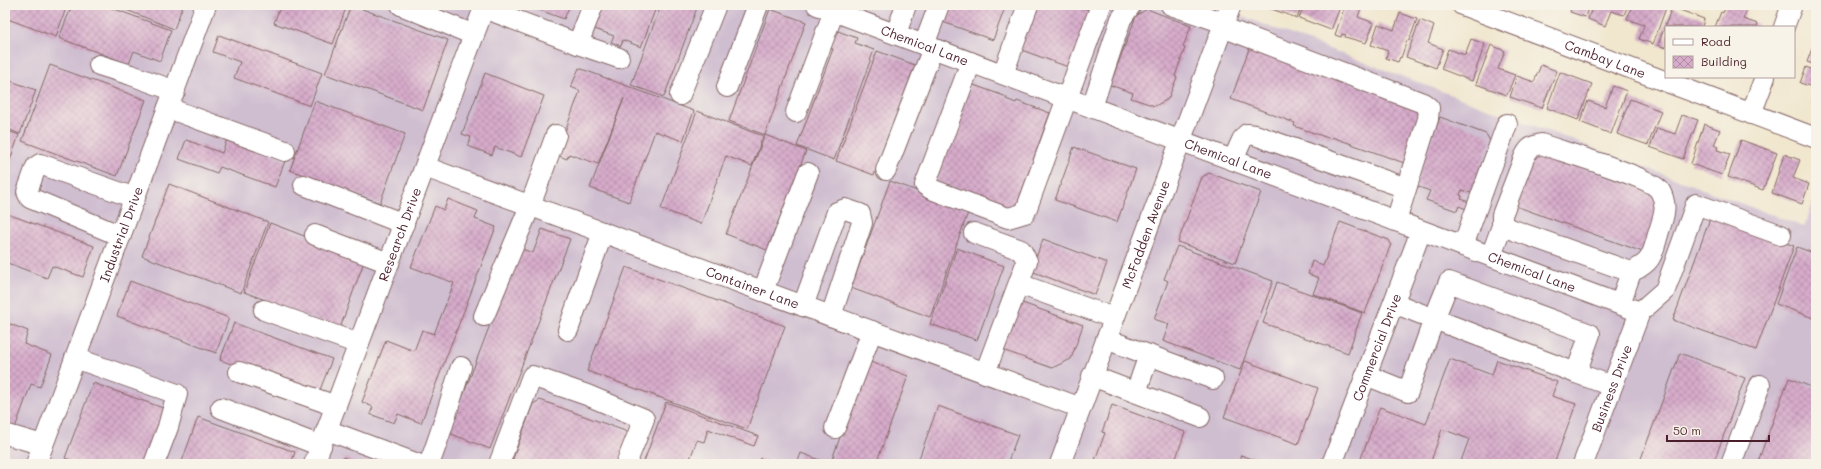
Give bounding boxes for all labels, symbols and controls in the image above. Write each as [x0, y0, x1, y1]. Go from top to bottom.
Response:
street label: Chemical Lane [879, 21, 971, 69]
legend [1665, 26, 1795, 78]
text: Road [1701, 33, 1731, 49]
street label: Cambay Lane [1562, 35, 1648, 81]
text: Building [1701, 53, 1747, 69]
street label: Chemical Lane [1182, 134, 1275, 182]
street label: McFadden Avenue [1117, 178, 1173, 291]
street label: Industrial Drive [95, 184, 146, 284]
street label: Research Drive [374, 185, 424, 284]
street label: Chemical Lane [1486, 247, 1578, 295]
street label: Container Lane [704, 262, 802, 312]
street label: Commercial Drive [1348, 291, 1404, 403]
street label: Business Drive [1587, 342, 1635, 434]
scale bar [1667, 417, 1769, 443]
text: 50 m [1673, 422, 1701, 438]

